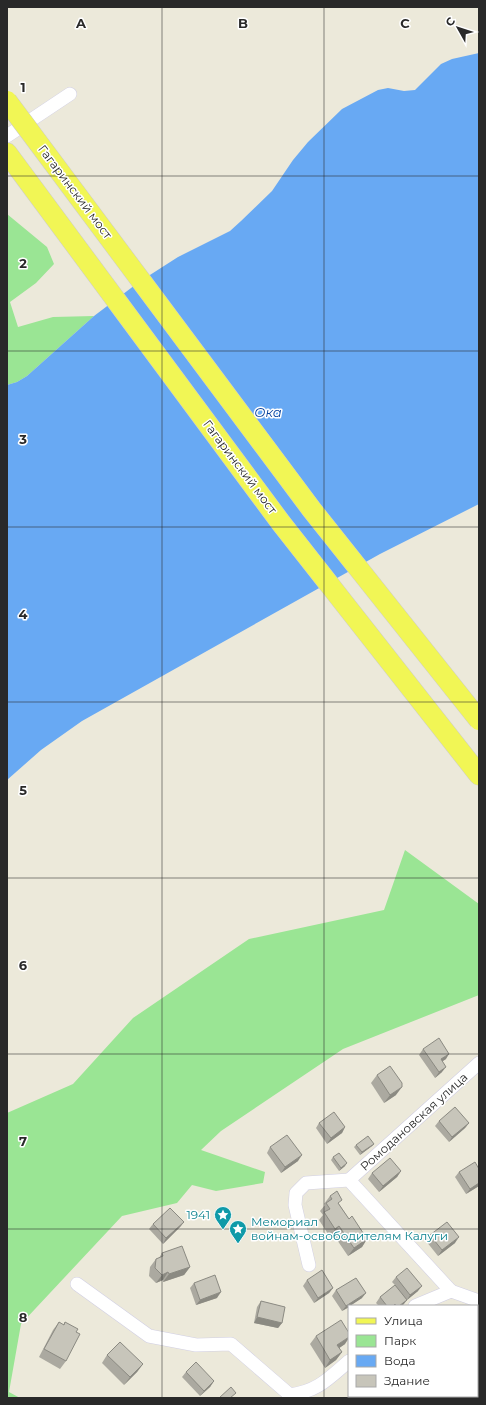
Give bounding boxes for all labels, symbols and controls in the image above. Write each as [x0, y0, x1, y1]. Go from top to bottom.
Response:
north arrow [438, 8, 478, 48]
text: С [442, 14, 458, 29]
text: A [75, 15, 87, 31]
text: B [238, 15, 248, 31]
text: C [400, 15, 410, 31]
text: 1 [20, 79, 26, 95]
street label: Гагаринский мост [35, 142, 116, 242]
text: 2 [19, 255, 27, 271]
water label: Ока [254, 404, 282, 420]
street label: Гагаринский мост [200, 417, 281, 517]
text: 3 [18, 431, 27, 447]
text: 4 [19, 606, 28, 622]
text: 5 [19, 782, 27, 798]
text: 6 [19, 957, 28, 973]
street label: Ромодановская улица [357, 1069, 470, 1174]
text: 7 [19, 1133, 27, 1149]
place icon: 1941 [213, 1205, 233, 1230]
place label: 1941 [186, 1207, 210, 1222]
place label: Мемориал войнам-освободителям Калуги [251, 1214, 448, 1243]
place icon: Мемориал войнам-освободителям Калуги [228, 1219, 248, 1244]
legend [348, 1305, 478, 1397]
text: 8 [19, 1309, 28, 1325]
text: Улица [384, 1313, 423, 1328]
text: Парк [384, 1333, 416, 1348]
text: Вода [384, 1353, 415, 1368]
text: Здание [384, 1373, 430, 1388]

